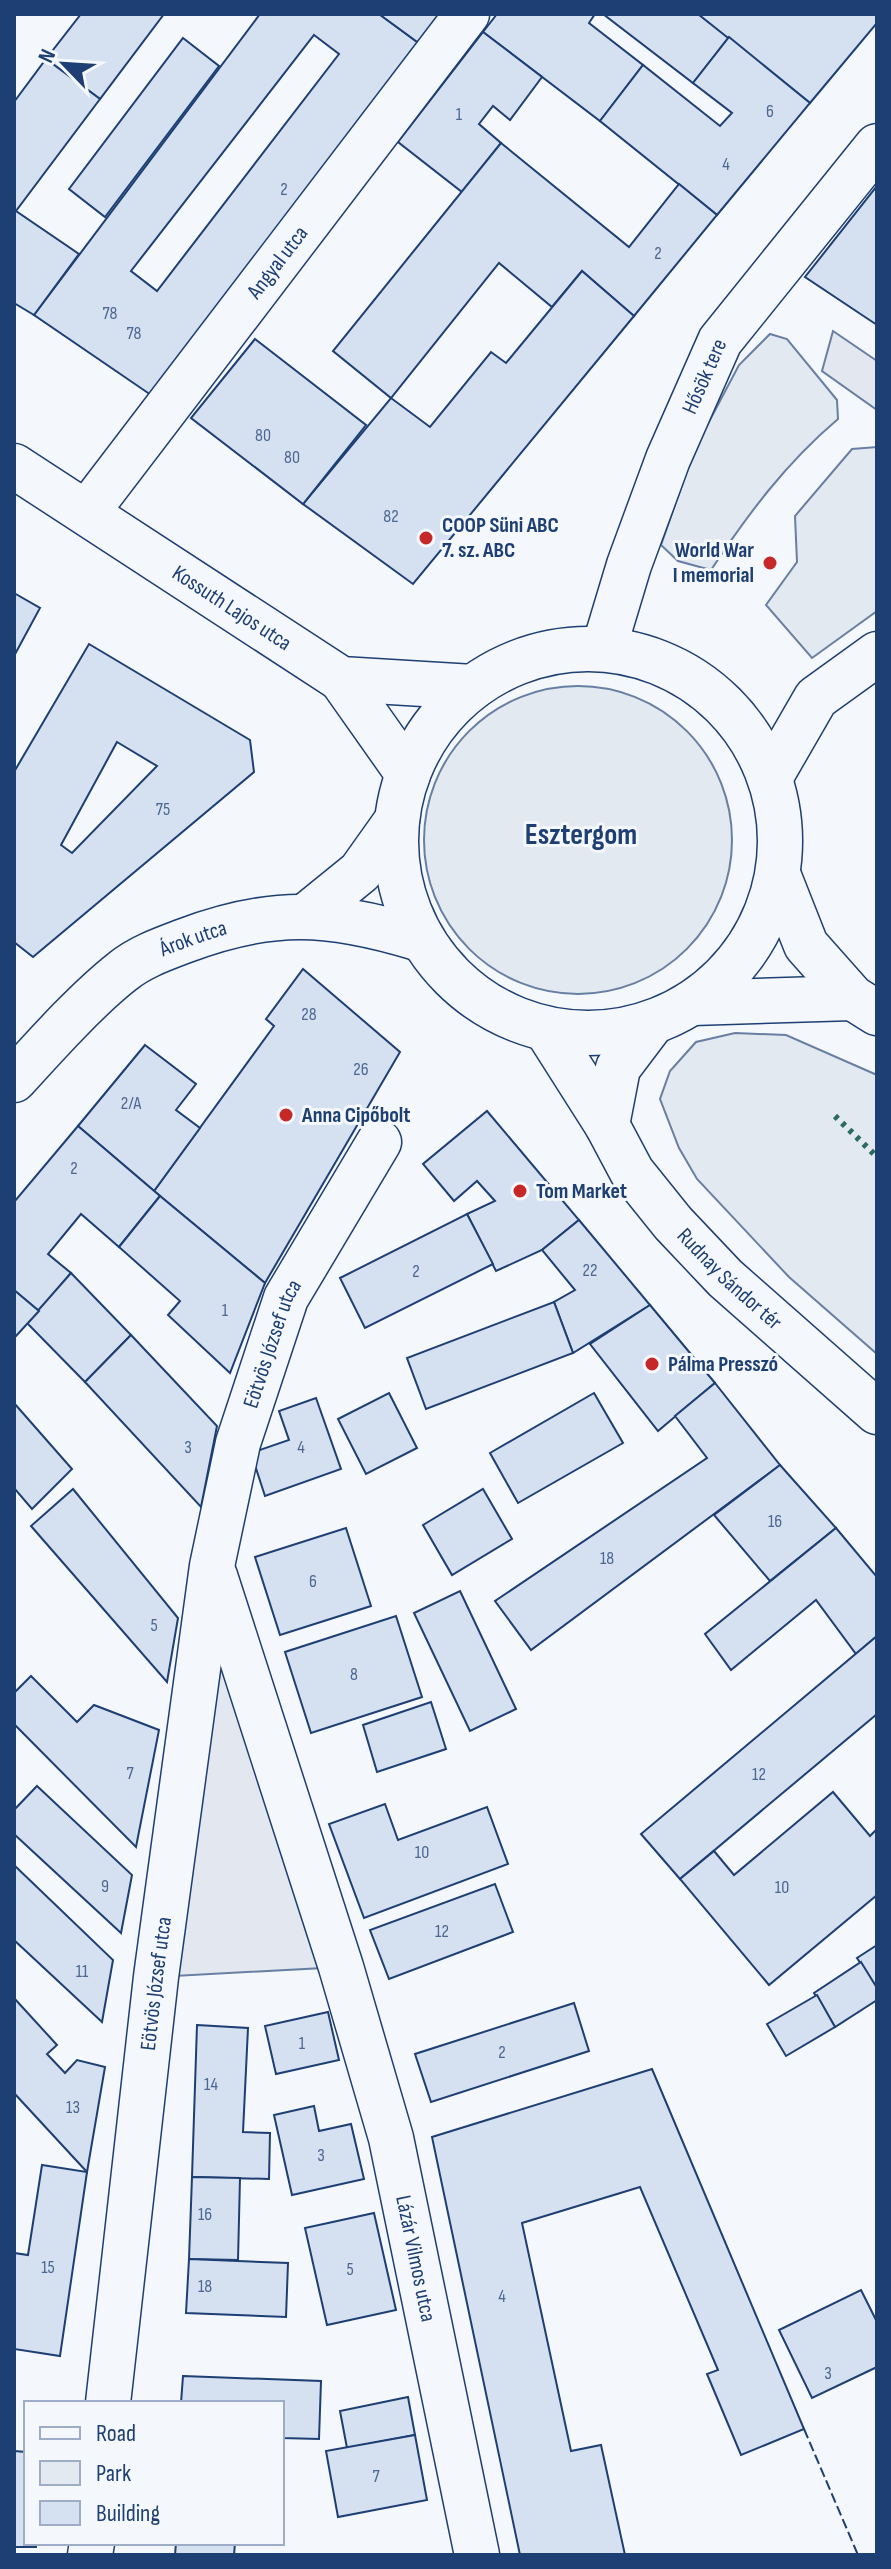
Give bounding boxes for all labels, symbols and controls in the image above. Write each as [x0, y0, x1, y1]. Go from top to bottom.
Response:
north arrow [24, 24, 104, 104]
text: N [33, 45, 62, 67]
house number: 6 [766, 101, 774, 122]
house number: 1 [456, 104, 463, 125]
house number: 4 [722, 154, 730, 175]
house number: 2 [280, 179, 288, 200]
street label: Angyal utca [240, 221, 314, 305]
house number: 2 [654, 243, 662, 264]
house number: 78 [102, 303, 118, 324]
house number: 78 [126, 323, 142, 344]
street label: Hősök tere [676, 335, 733, 418]
house number: 80 [255, 425, 271, 446]
house number: 80 [284, 447, 300, 468]
house number: 82 [383, 506, 399, 527]
place label: COOP Süni ABC 7. sz. ABC [442, 512, 559, 564]
marker: COOP Süni ABC 7. sz. ABC [417, 529, 435, 547]
place label: World War I memorial [673, 537, 754, 589]
marker: World War I memorial [761, 554, 779, 572]
street label: Kossuth Lajos utca [167, 559, 297, 657]
house number: 75 [156, 799, 170, 820]
district label: Esztergom [525, 817, 637, 853]
street label: Árok utca [154, 914, 230, 963]
house number: 28 [301, 1004, 317, 1025]
house number: 26 [353, 1059, 369, 1080]
house number: 2/A [121, 1093, 142, 1114]
place label: Anna Cipőbolt [301, 1102, 411, 1129]
marker: Anna Cipőbolt [277, 1106, 295, 1124]
house number: 2 [70, 1158, 78, 1179]
place label: Tom Market [536, 1178, 627, 1205]
marker: Tom Market [511, 1182, 529, 1200]
street label: Rudnay Sándor tér [671, 1222, 788, 1335]
house number: 22 [583, 1260, 597, 1281]
house number: 2 [412, 1261, 420, 1282]
street label: Eötvös József utca [237, 1275, 307, 1412]
house number: 1 [222, 1300, 229, 1321]
place label: Pálma Presszó [668, 1351, 778, 1378]
marker: Pálma Presszó [643, 1355, 661, 1373]
house number: 3 [184, 1437, 192, 1458]
house number: 4 [297, 1437, 305, 1458]
house number: 16 [768, 1511, 782, 1532]
house number: 18 [600, 1548, 614, 1569]
house number: 6 [309, 1571, 317, 1592]
house number: 5 [150, 1615, 158, 1636]
house number: 8 [350, 1664, 358, 1685]
house number: 7 [126, 1763, 134, 1784]
house number: 12 [752, 1764, 766, 1785]
house number: 10 [415, 1842, 429, 1863]
house number: 9 [101, 1876, 109, 1897]
house number: 10 [775, 1877, 789, 1898]
street label: Eötvös József utca [134, 1915, 178, 2052]
house number: 12 [435, 1921, 449, 1942]
house number: 11 [76, 1961, 89, 1982]
house number: 1 [299, 2033, 306, 2054]
house number: 2 [498, 2042, 506, 2063]
house number: 14 [204, 2074, 218, 2095]
house number: 13 [66, 2097, 80, 2118]
house number: 3 [317, 2145, 325, 2166]
street label: Lázár Vilmos utca [390, 2193, 442, 2324]
house number: 16 [198, 2204, 212, 2225]
house number: 15 [41, 2257, 55, 2278]
house number: 5 [346, 2259, 354, 2280]
house number: 18 [198, 2276, 212, 2297]
house number: 4 [498, 2286, 506, 2307]
house number: 3 [824, 2363, 832, 2384]
legend [24, 2401, 284, 2545]
text: Road [96, 2419, 136, 2448]
text: Park [96, 2459, 131, 2488]
house number: 7 [372, 2466, 380, 2487]
text: Building [96, 2499, 160, 2528]

